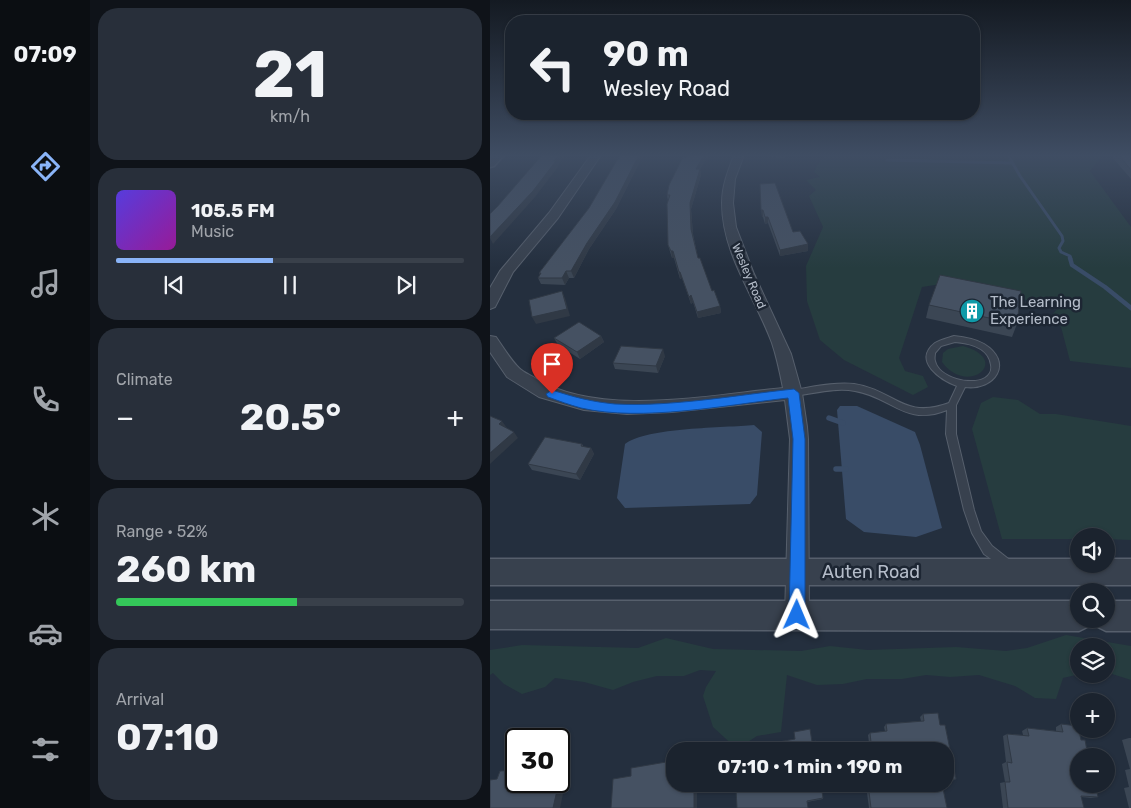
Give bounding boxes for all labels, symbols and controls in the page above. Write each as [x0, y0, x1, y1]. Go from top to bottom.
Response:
text: 90 m [603, 33, 689, 75]
icon: left [520, 35, 585, 100]
text: 21 [253, 36, 327, 113]
text: 07:09 [13, 41, 77, 68]
text: Wesley Road [603, 75, 730, 102]
text: km/h [270, 107, 310, 126]
icon: directions [28, 149, 63, 184]
text: 105.5 FM [191, 199, 275, 222]
text: Music [191, 222, 234, 241]
street label: Wesley Road [729, 241, 769, 311]
icon: music [28, 266, 63, 301]
icon: previous [160, 271, 188, 299]
icon: pause [276, 271, 304, 299]
icon: next [392, 271, 420, 299]
place label: The Learning Experience [990, 293, 1081, 328]
building icon: The Learning Experience [959, 298, 985, 324]
pin [531, 343, 573, 394]
icon: arrive [538, 350, 566, 378]
text: Climate [116, 370, 173, 389]
icon: phone [28, 382, 63, 417]
text: 20.5° [240, 394, 341, 440]
text: − [116, 401, 134, 434]
text: + [447, 401, 464, 434]
icon: climate [28, 499, 63, 534]
text: Range · 52% [116, 522, 208, 541]
map controls [1070, 528, 1115, 793]
button: sound [1070, 528, 1115, 573]
text: 260 km [116, 546, 256, 592]
street label: Auten Road [822, 561, 920, 583]
button: search [1070, 583, 1115, 628]
position arrow [770, 588, 822, 640]
icon: car [28, 616, 63, 651]
button: layers [1070, 638, 1115, 683]
text: Arrival [116, 690, 164, 709]
button: + [1070, 693, 1115, 738]
text: 07:10 [116, 714, 219, 760]
speed limit sign: 30 [505, 728, 570, 793]
icon: filters [28, 732, 63, 767]
button: − [1070, 748, 1115, 793]
text: 07:10 · 1 min · 190 m [718, 755, 903, 778]

